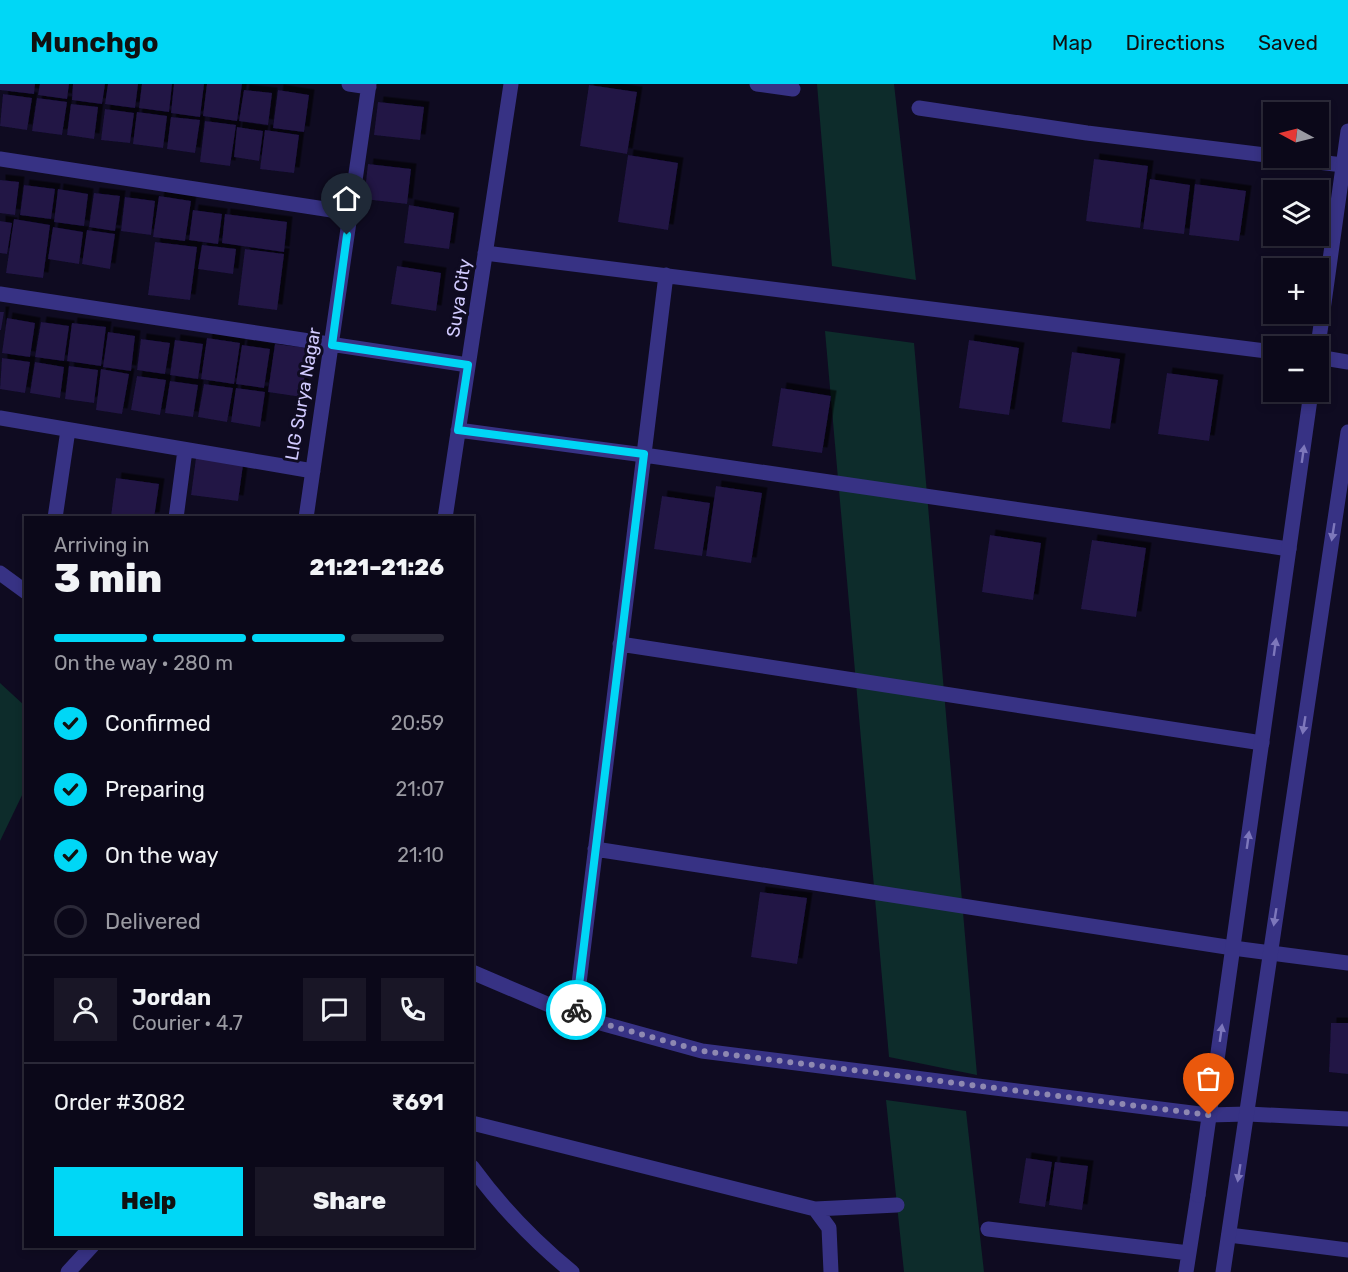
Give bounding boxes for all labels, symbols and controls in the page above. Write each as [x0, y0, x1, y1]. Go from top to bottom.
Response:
text: Munchgo [30, 26, 159, 59]
text: Map [1052, 30, 1093, 55]
text: Directions [1126, 30, 1225, 55]
text: Saved [1258, 30, 1318, 55]
north arrow [1263, 102, 1329, 168]
map controls [1263, 102, 1329, 402]
pin [321, 173, 372, 235]
button: layers [1263, 180, 1329, 246]
icon: home [330, 182, 363, 215]
street label: Suya City [442, 257, 476, 339]
button: + [1263, 258, 1329, 324]
street label: LIG Surya Nagar [280, 326, 326, 462]
button: − [1263, 336, 1329, 402]
one-way arrow [1298, 444, 1307, 463]
one-way arrow [1329, 522, 1338, 541]
text: Arriving in [54, 533, 149, 557]
text: 21:21–21:26 [309, 554, 444, 581]
text: 3 min [54, 556, 162, 602]
one-way arrow [1271, 637, 1280, 656]
text: On the way · 280 m [54, 651, 233, 675]
icon: check [54, 707, 87, 740]
text: Confirmed [105, 710, 211, 737]
text: 20:59 [391, 711, 444, 735]
one-way arrow [1300, 715, 1309, 734]
icon: check [54, 773, 87, 806]
text: Preparing [105, 776, 205, 803]
text: 21:07 [396, 777, 444, 801]
one-way arrow [1244, 830, 1253, 849]
icon: check [54, 839, 87, 872]
text: On the way [105, 842, 219, 869]
text: 21:10 [397, 843, 444, 867]
text: Delivered [105, 908, 201, 935]
one-way arrow [1271, 908, 1280, 927]
button: person [54, 978, 117, 1041]
button: chat [303, 978, 366, 1041]
button: phone [381, 978, 444, 1041]
courier [546, 980, 606, 1040]
text: Jordan [132, 984, 211, 1011]
icon: bike [560, 994, 593, 1027]
text: Courier · 4.7 [132, 1011, 243, 1035]
one-way arrow [1216, 1023, 1225, 1042]
pin [1183, 1053, 1234, 1115]
icon: bag [1192, 1062, 1225, 1095]
text: Order #3082 [54, 1089, 185, 1116]
text: ₹691 [391, 1089, 444, 1116]
one-way arrow [1234, 1163, 1243, 1182]
button: Help [54, 1167, 243, 1236]
button: Share [255, 1167, 444, 1236]

